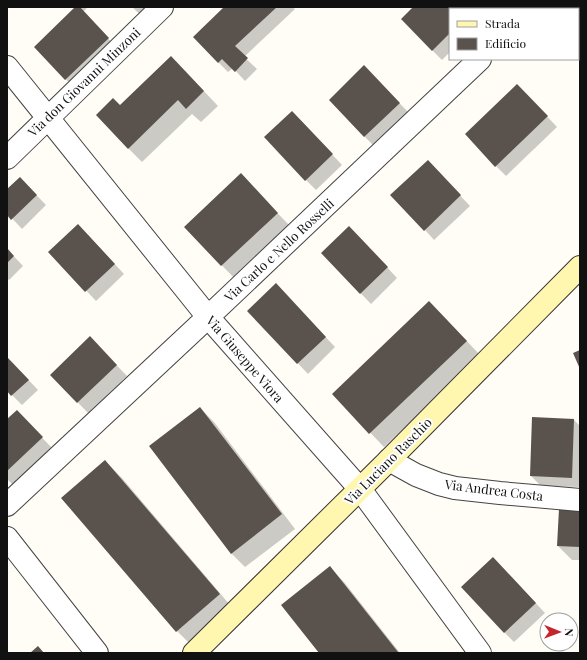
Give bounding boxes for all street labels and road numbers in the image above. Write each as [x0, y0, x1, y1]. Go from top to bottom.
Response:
street label: Via don Giovanni Minzoni [23, 23, 144, 141]
street label: Via Carlo e Nello Rosselli [219, 194, 337, 306]
street label: Via Giuseppe Viora [202, 311, 288, 406]
street label: Via Luciano Raschio [340, 413, 435, 509]
street label: Via Andrea Costa [443, 475, 545, 504]

